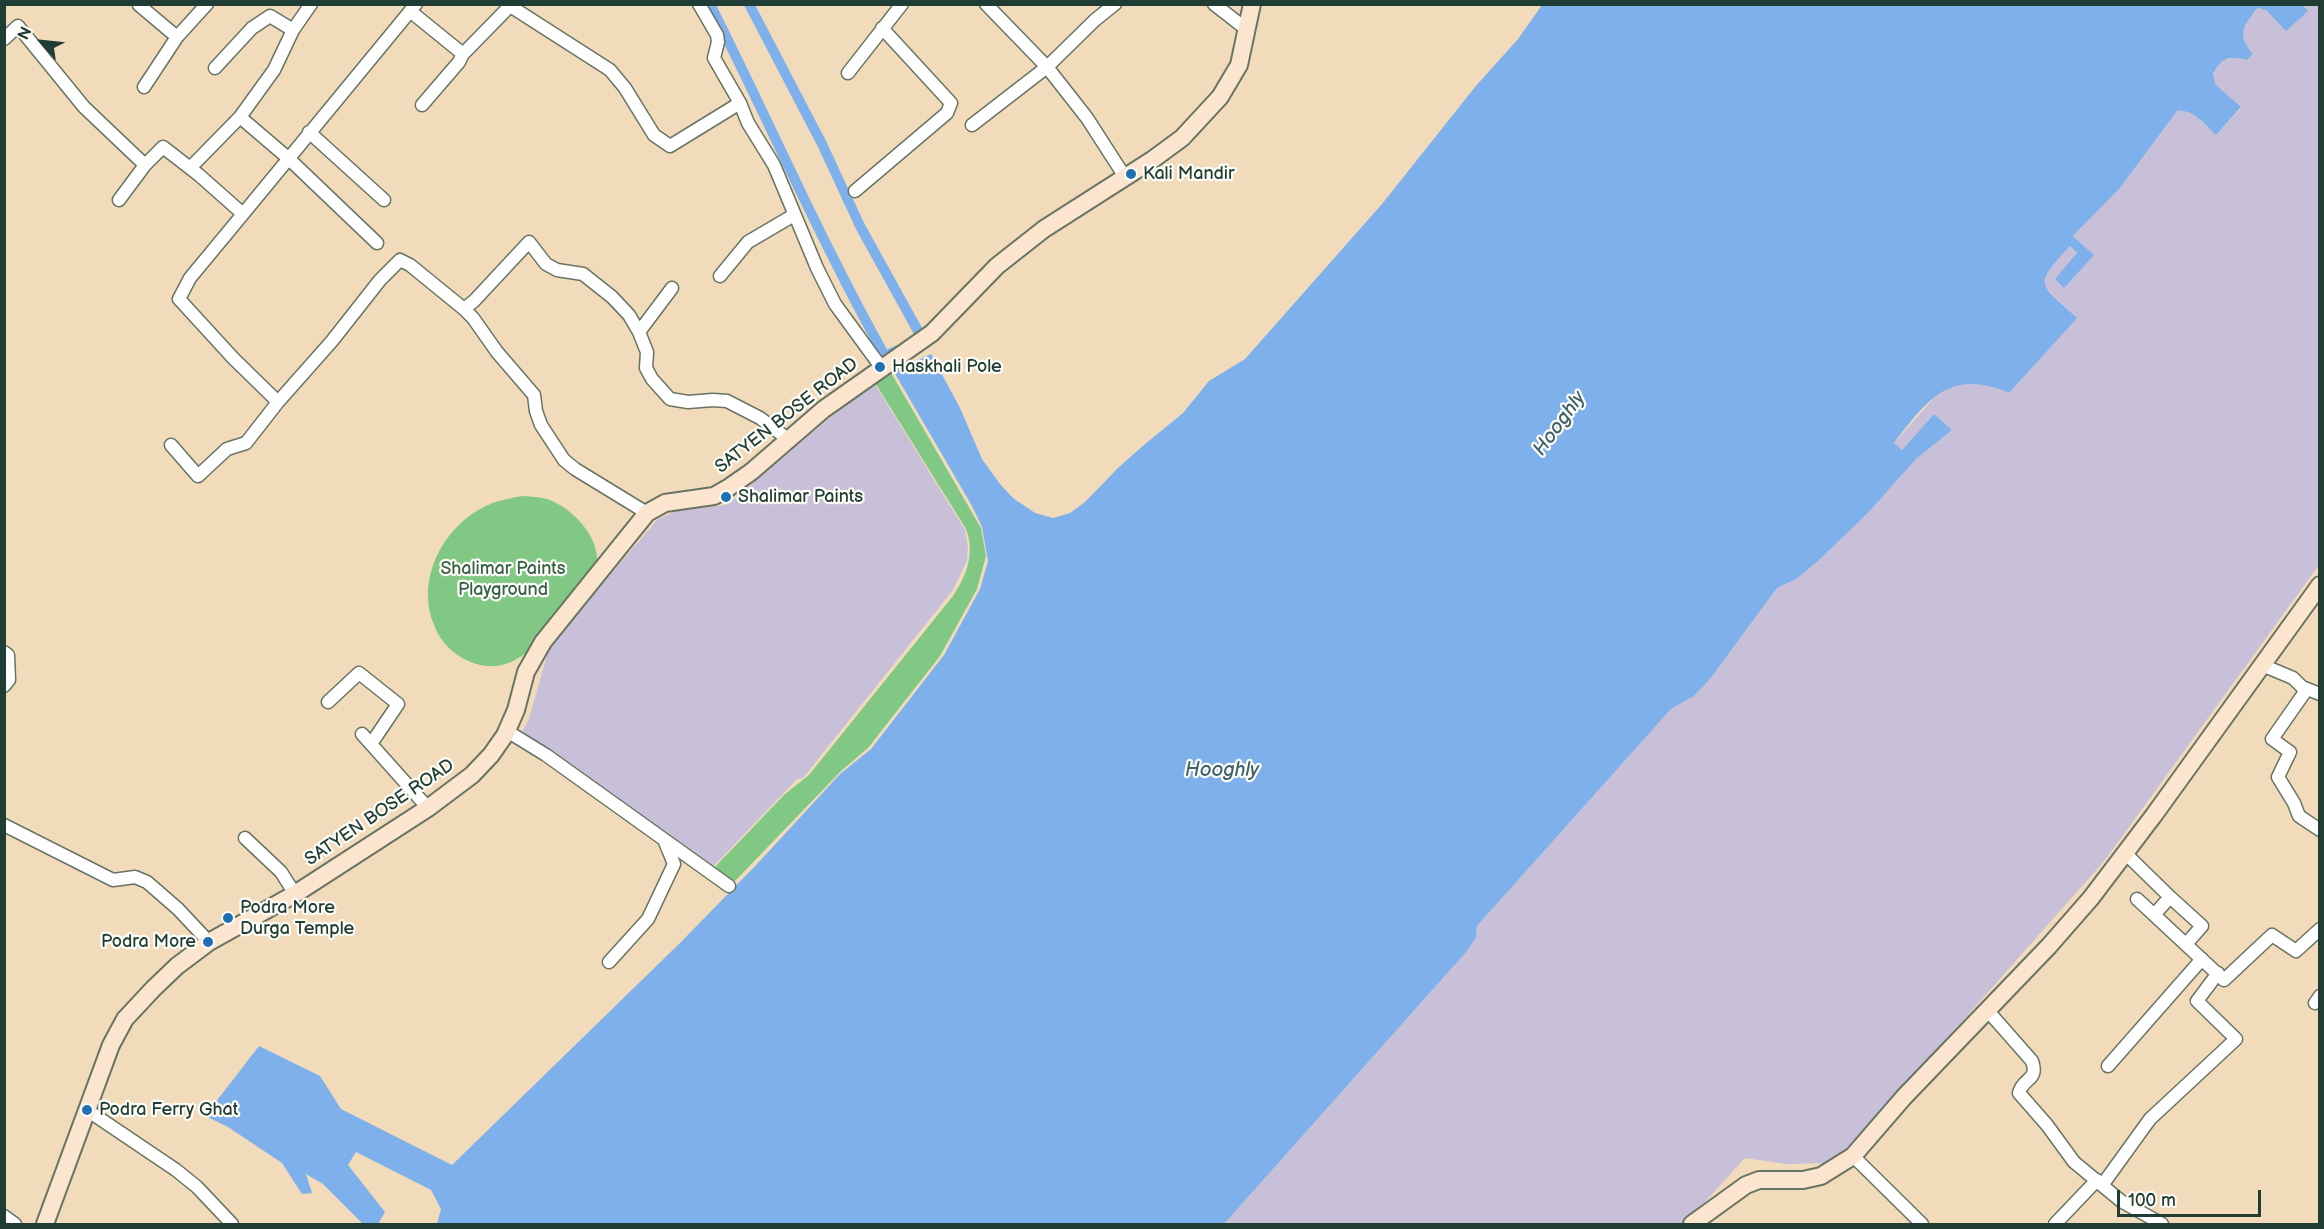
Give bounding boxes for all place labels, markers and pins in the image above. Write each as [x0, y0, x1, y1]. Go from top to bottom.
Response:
place label: Kali Mandir [1143, 163, 1235, 185]
marker: Kali Mandir [1124, 167, 1138, 181]
place label: Haskhali Pole [892, 356, 1002, 378]
marker: Haskhali Pole [873, 360, 887, 374]
place label: Shalimar Paints [738, 486, 863, 508]
marker: Shalimar Paints [719, 490, 733, 504]
place label: Podra More Durga Temple [240, 897, 354, 940]
marker: Podra More Durga Temple [221, 911, 235, 925]
place label: Podra More [101, 931, 196, 953]
marker: Podra More [201, 935, 215, 949]
place label: Podra Ferry Ghat [99, 1099, 238, 1121]
marker: Podra Ferry Ghat [80, 1103, 94, 1117]

